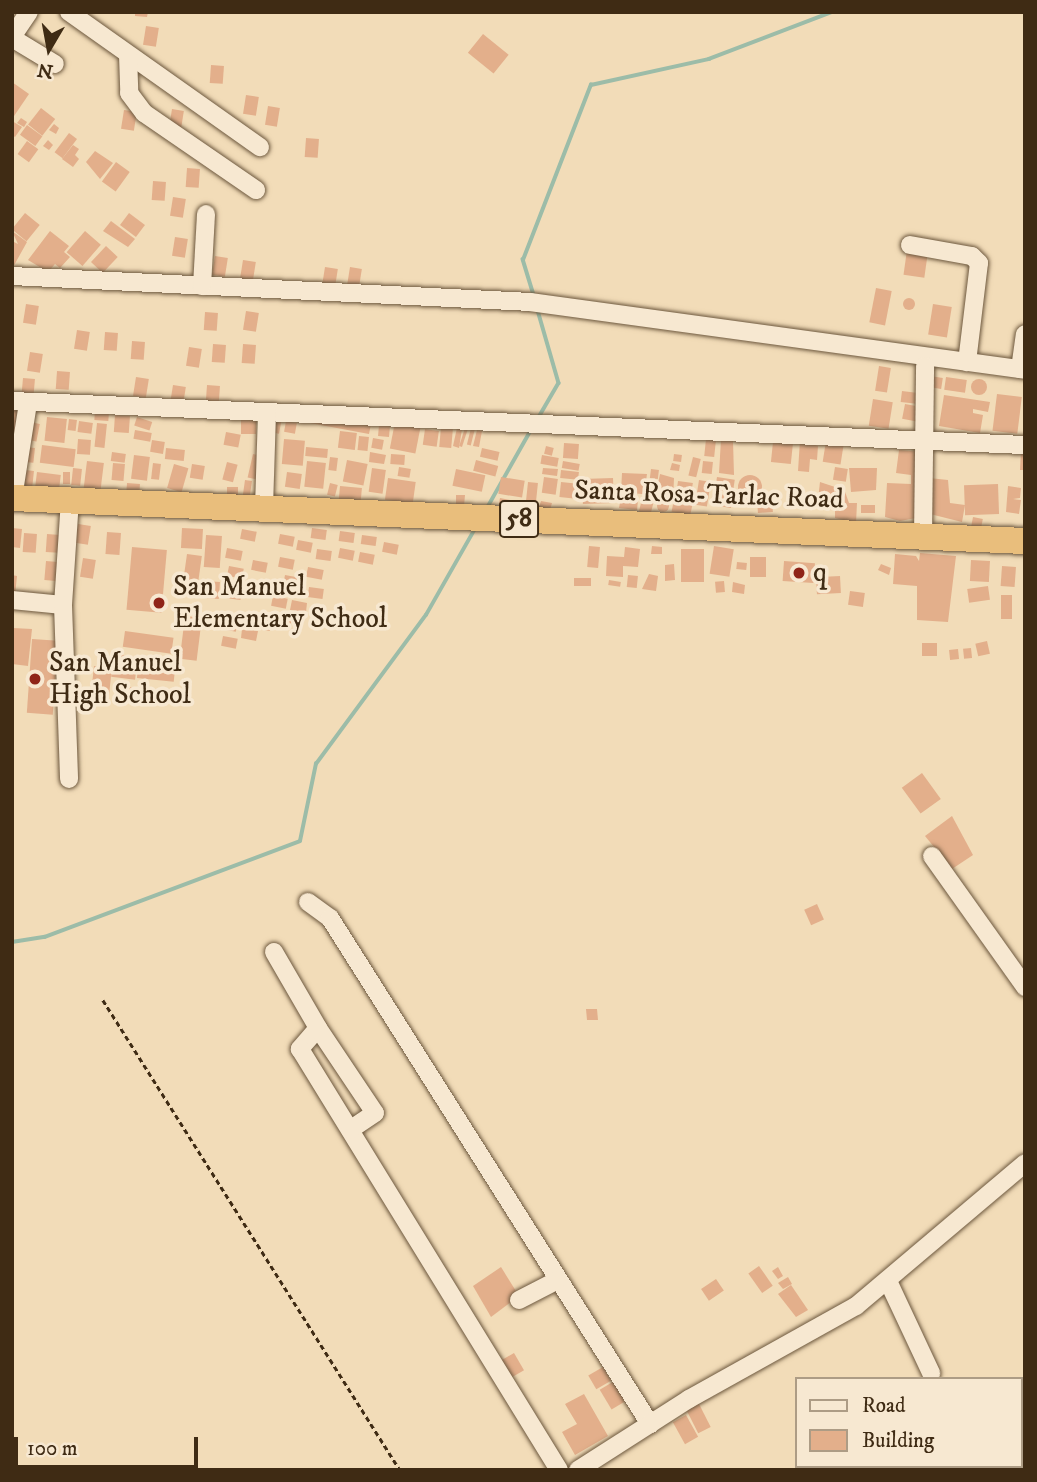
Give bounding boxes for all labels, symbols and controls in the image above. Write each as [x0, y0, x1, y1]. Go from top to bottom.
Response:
north arrow [14, 14, 84, 84]
text: N [36, 57, 55, 83]
street label: Santa Rosa-Tarlac Road [574, 474, 844, 516]
road number: 58 [498, 496, 540, 541]
place label: q [813, 556, 827, 590]
marker: q [791, 565, 807, 581]
place label: San Manuel Elementary School [173, 570, 387, 636]
marker: San Manuel Elementary School [151, 595, 167, 611]
place label: San Manuel High School [49, 646, 191, 712]
marker: San Manuel High School [27, 671, 43, 687]
legend [796, 1377, 1023, 1468]
text: Road [862, 1393, 906, 1419]
scale bar [18, 1422, 201, 1466]
text: Building [862, 1428, 934, 1454]
text: 100 m [27, 1436, 78, 1462]

